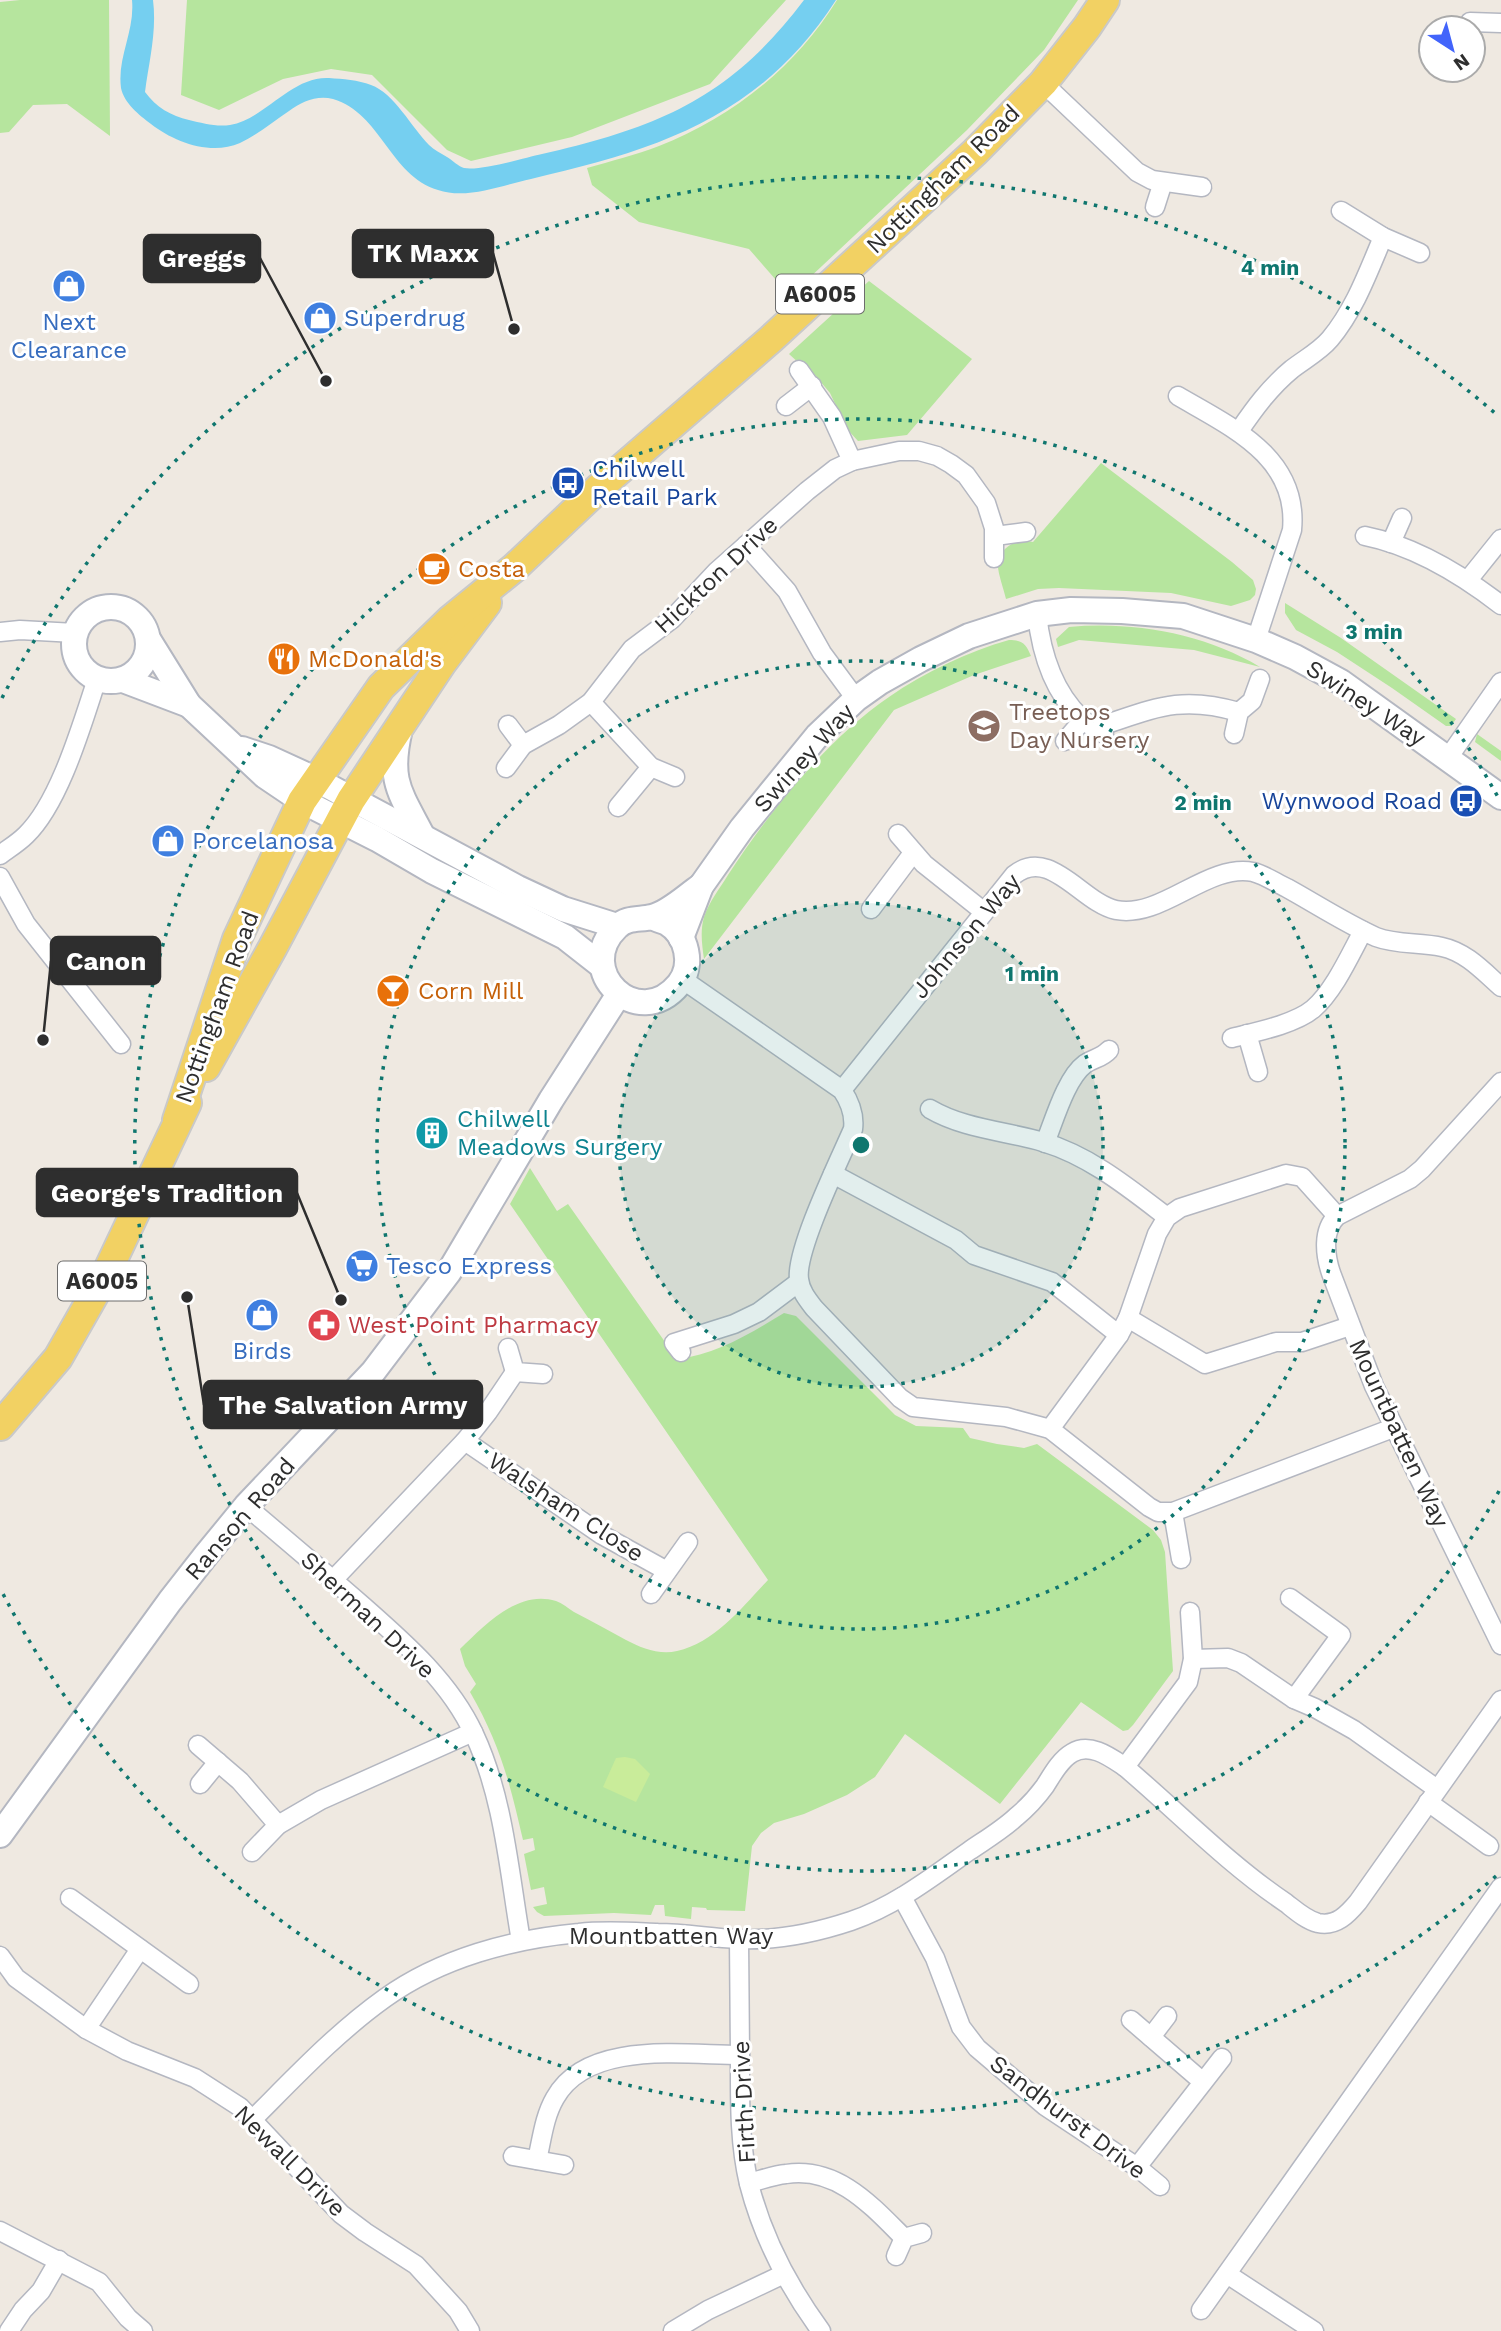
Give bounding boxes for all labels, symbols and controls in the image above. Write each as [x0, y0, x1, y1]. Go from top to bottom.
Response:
north arrow [1417, 14, 1487, 84]
text: N [1449, 49, 1474, 76]
street label: Nottingham Road [861, 99, 1025, 259]
callout: TK Maxx [353, 230, 493, 277]
callout: Greggs [144, 235, 260, 282]
text: TK Maxx [367, 238, 479, 268]
text: Greggs [158, 243, 246, 273]
text: 4 min [1241, 255, 1299, 280]
shop icon: Next Clearance [50, 267, 88, 305]
road number: A6005 [776, 274, 864, 314]
shop icon: Superdrug [301, 299, 339, 337]
place label: Superdrug [344, 304, 465, 332]
place label: Next Clearance [11, 308, 127, 364]
place label: Chilwell Retail Park [592, 455, 718, 511]
bus stop icon: Chilwell Retail Park [549, 464, 587, 502]
street label: Hickton Drive [649, 511, 783, 639]
cafe icon: Costa [415, 550, 453, 588]
place label: Costa [458, 555, 525, 583]
text: 3 min [1345, 619, 1403, 644]
restaurant icon: McDonald's [265, 640, 303, 678]
place label: McDonald's [308, 645, 442, 673]
street label: Swiney Way [1301, 654, 1431, 752]
street label: Swiney Way [748, 697, 861, 818]
place label: Treetops Day Nursery [1009, 698, 1150, 754]
school or university icon: Treetops Day Nursery [965, 707, 1003, 745]
bus stop icon: Wynwood Road [1447, 782, 1485, 820]
place label: Wynwood Road [1262, 787, 1442, 815]
text: 2 min [1174, 790, 1232, 815]
shop icon: Porcelanosa [149, 822, 187, 860]
place label: Porcelanosa [192, 827, 334, 855]
street label: Johnson Way [906, 867, 1027, 1004]
street label: Nottingham Road [169, 907, 265, 1107]
callout: Canon [51, 937, 160, 984]
text: Canon [66, 946, 146, 976]
text: 1 min [1005, 961, 1059, 986]
bar icon: Corn Mill [374, 972, 412, 1010]
place label: Corn Mill [418, 977, 524, 1005]
place label: Chilwell Meadows Surgery [457, 1105, 663, 1161]
building icon: Chilwell Meadows Surgery [413, 1114, 451, 1152]
centre of rings [849, 1133, 873, 1157]
callout: George's Tradition [37, 1169, 297, 1216]
text: George's Tradition [51, 1178, 283, 1208]
supermarket icon: Tesco Express [343, 1247, 381, 1285]
place label: Tesco Express [386, 1252, 552, 1280]
road number: A6005 [58, 1262, 146, 1300]
shop icon: Birds [243, 1296, 281, 1334]
pharmacy icon: West Point Pharmacy [305, 1306, 343, 1344]
place label: West Point Pharmacy [348, 1311, 598, 1339]
street label: Mountbatten Way [1343, 1334, 1455, 1532]
place label: Birds [232, 1337, 292, 1365]
callout: The Salvation Army [204, 1381, 482, 1428]
text: The Salvation Army [219, 1390, 468, 1420]
street label: Walsham Close [483, 1446, 649, 1568]
street label: Ranson Road [179, 1452, 301, 1586]
street label: Sherman Drive [295, 1546, 441, 1684]
street label: Mountbatten Way [569, 1922, 774, 1950]
street label: Firth Drive [727, 2040, 761, 2164]
street label: Sandhurst Drive [984, 2049, 1152, 2185]
street label: Newall Drive [228, 2099, 352, 2223]

